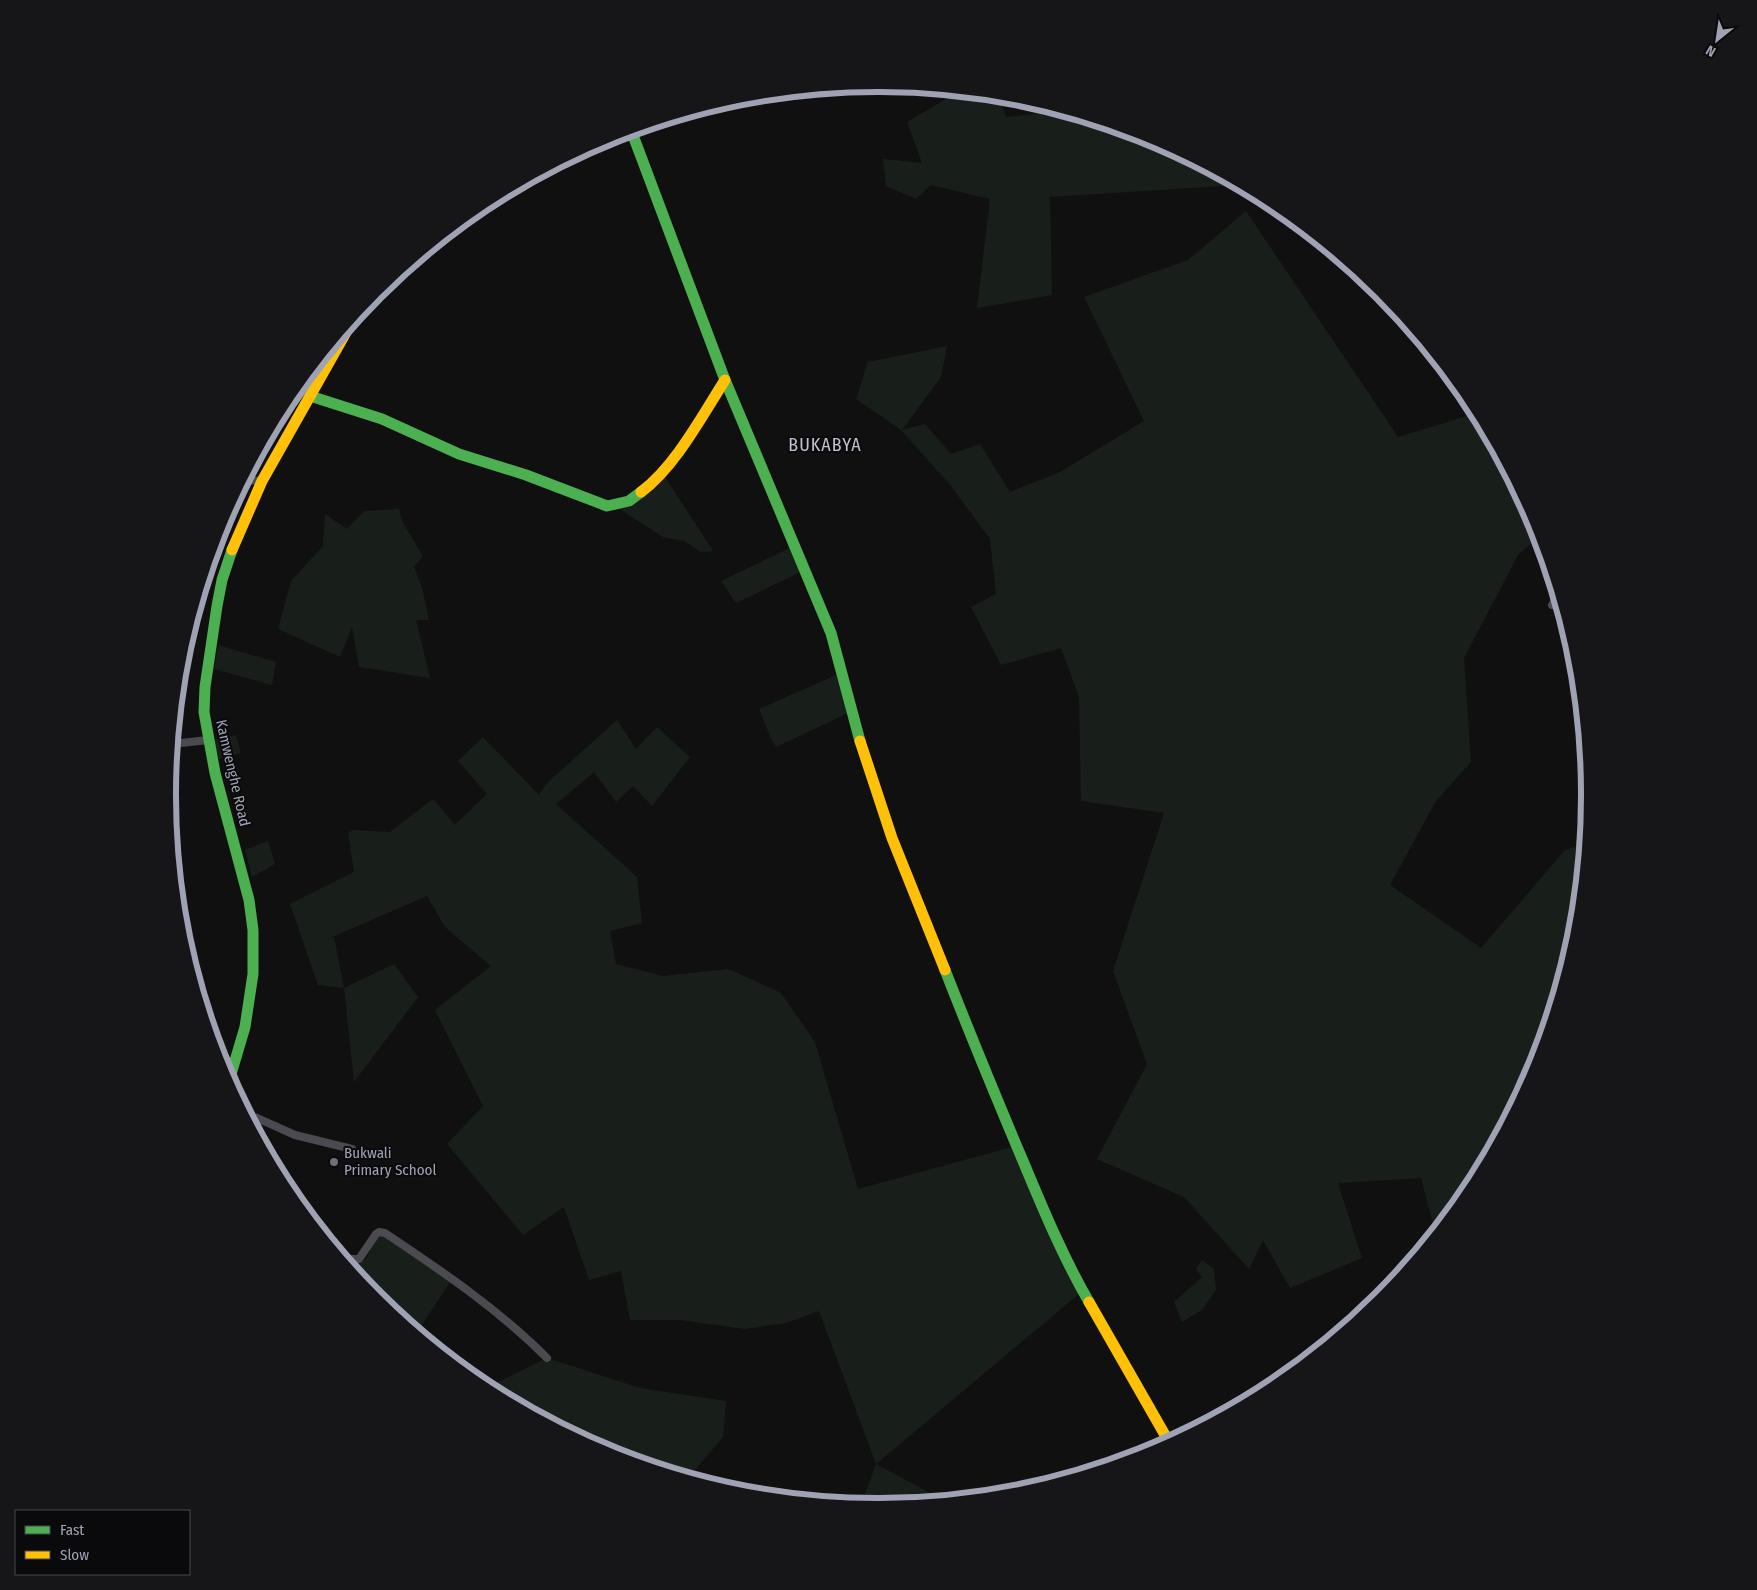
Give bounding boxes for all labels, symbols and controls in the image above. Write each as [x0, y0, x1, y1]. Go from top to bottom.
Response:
north arrow [1692, 15, 1742, 65]
text: N [1703, 41, 1719, 60]
district label: BUKABYA [788, 434, 862, 456]
street label: Kamwenghe Road [212, 718, 254, 828]
place label: Bukwali Primary School [344, 1144, 436, 1179]
marker: Bukwali Primary School [328, 1156, 340, 1168]
legend [15, 1510, 190, 1575]
text: Fast [60, 1521, 84, 1539]
text: Slow [60, 1546, 89, 1564]

